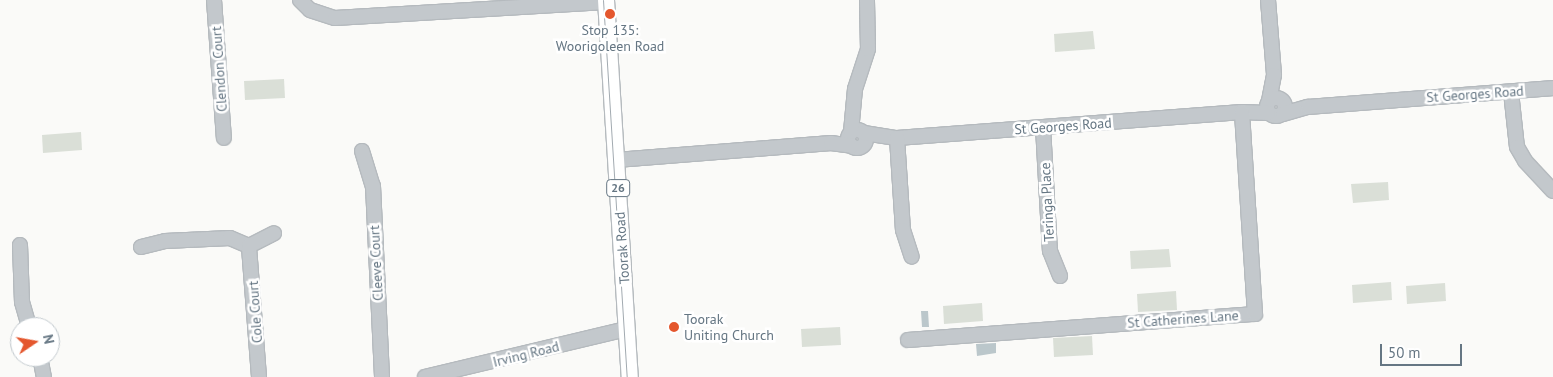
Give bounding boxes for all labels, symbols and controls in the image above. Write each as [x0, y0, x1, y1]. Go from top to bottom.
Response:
marker: Stop 135: Woorigoleen Road [604, 8, 616, 20]
place label: Stop 135: Woorigoleen Road [556, 22, 664, 54]
street label: Clendon Court [208, 26, 230, 112]
street label: St Georges Road [1426, 82, 1524, 106]
street label: St Georges Road [1014, 114, 1112, 138]
street label: Teringa Place [1037, 162, 1057, 242]
road number: 26 [606, 178, 630, 198]
street label: Toorak Road [611, 211, 633, 285]
street label: Cleeve Court [366, 225, 386, 301]
street label: Cole Court [244, 280, 266, 344]
street label: St Catherines Lane [1127, 307, 1239, 331]
place label: Toorak Uniting Church [684, 311, 774, 344]
north arrow [10, 317, 60, 367]
marker: Toorak Uniting Church [668, 321, 680, 333]
text: N [39, 333, 58, 345]
scale bar [1383, 334, 1466, 366]
street label: Irving Road [491, 338, 561, 370]
text: 50 m [1388, 343, 1421, 362]

